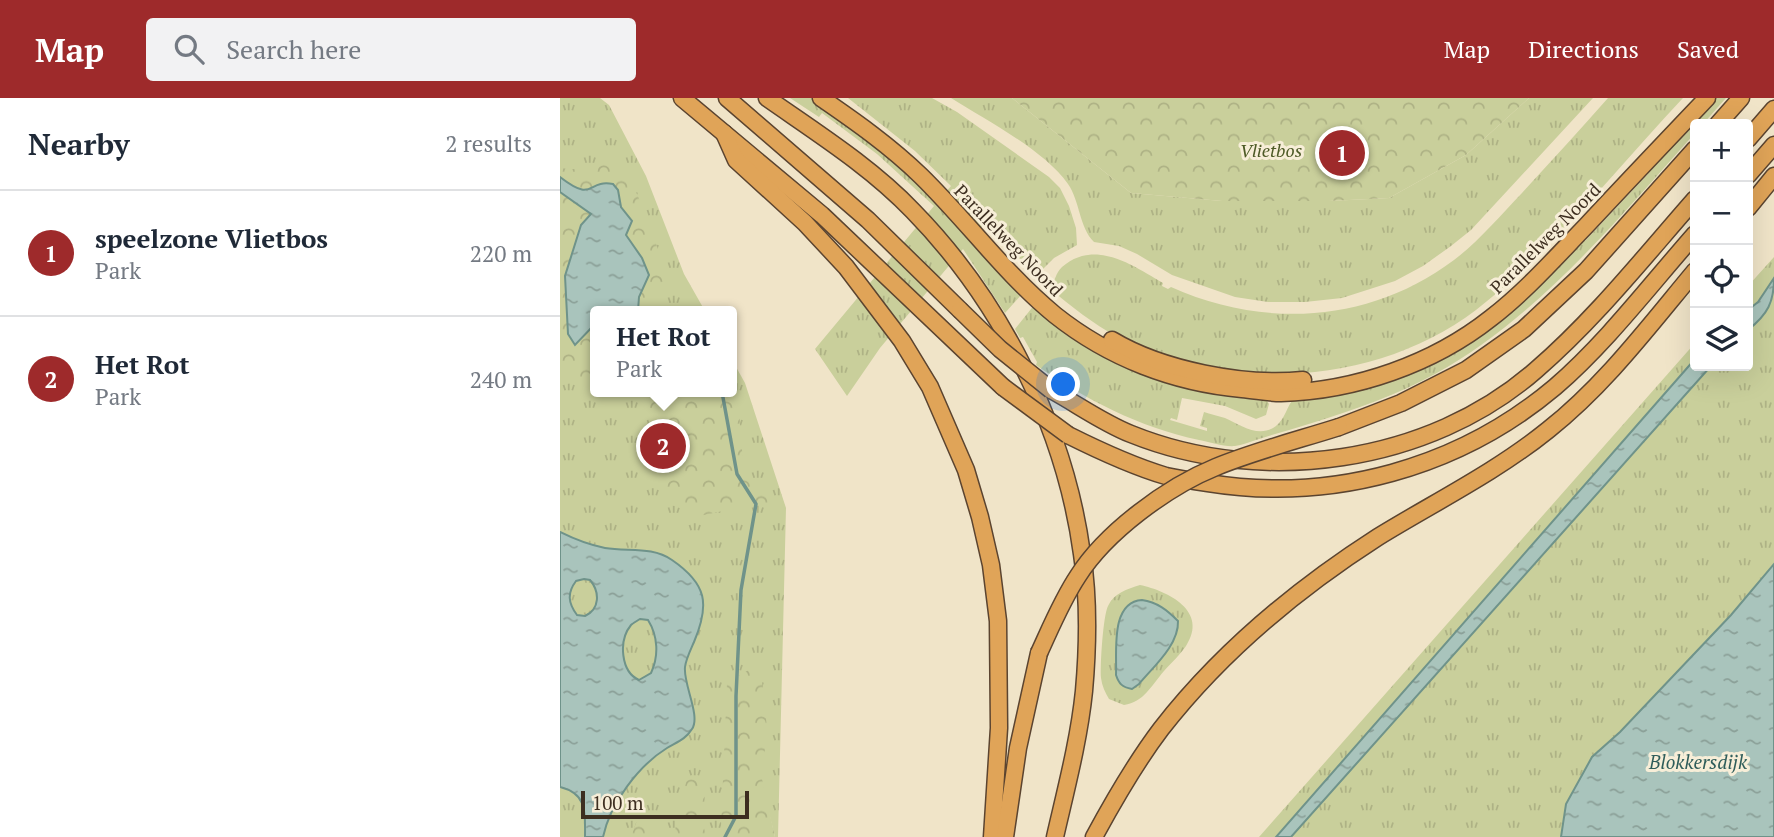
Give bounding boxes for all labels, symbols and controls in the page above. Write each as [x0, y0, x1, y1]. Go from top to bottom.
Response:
search box [146, 18, 636, 81]
text: Map [35, 28, 104, 71]
icon: search [170, 30, 208, 68]
text: Search here [226, 32, 361, 66]
text: Map [1444, 33, 1490, 65]
text: Directions [1528, 33, 1639, 65]
text: Saved [1677, 33, 1739, 65]
map controls [1690, 119, 1753, 371]
button: + [1690, 119, 1753, 182]
text: Nearby [28, 124, 130, 164]
pin: 1 [1319, 127, 1365, 179]
text: 2 results [445, 128, 532, 159]
park label: Vlietbos [1240, 138, 1302, 162]
street label: Parallelweg Noord [1485, 178, 1605, 298]
street label: Parallelweg Noord [949, 179, 1069, 301]
button: − [1690, 182, 1753, 245]
text: speelzone Vlietbos [95, 221, 328, 255]
text: 1 [45, 238, 58, 269]
text: 220 m [470, 238, 532, 269]
button: locate [1690, 245, 1753, 308]
text: Park [95, 255, 141, 286]
popup [590, 306, 737, 397]
button: layers [1690, 308, 1753, 371]
text: Het Rot [616, 319, 711, 353]
text: Het Rot [95, 347, 190, 381]
text: Park [616, 353, 662, 384]
text: 2 [45, 364, 58, 395]
text: 240 m [470, 364, 532, 395]
your location [1046, 367, 1080, 401]
text: Park [95, 381, 141, 412]
pin: 2 [640, 420, 686, 472]
water label: Blokkersdijk [1648, 749, 1748, 774]
scale bar [581, 788, 749, 820]
text: 100 m [592, 790, 643, 815]

